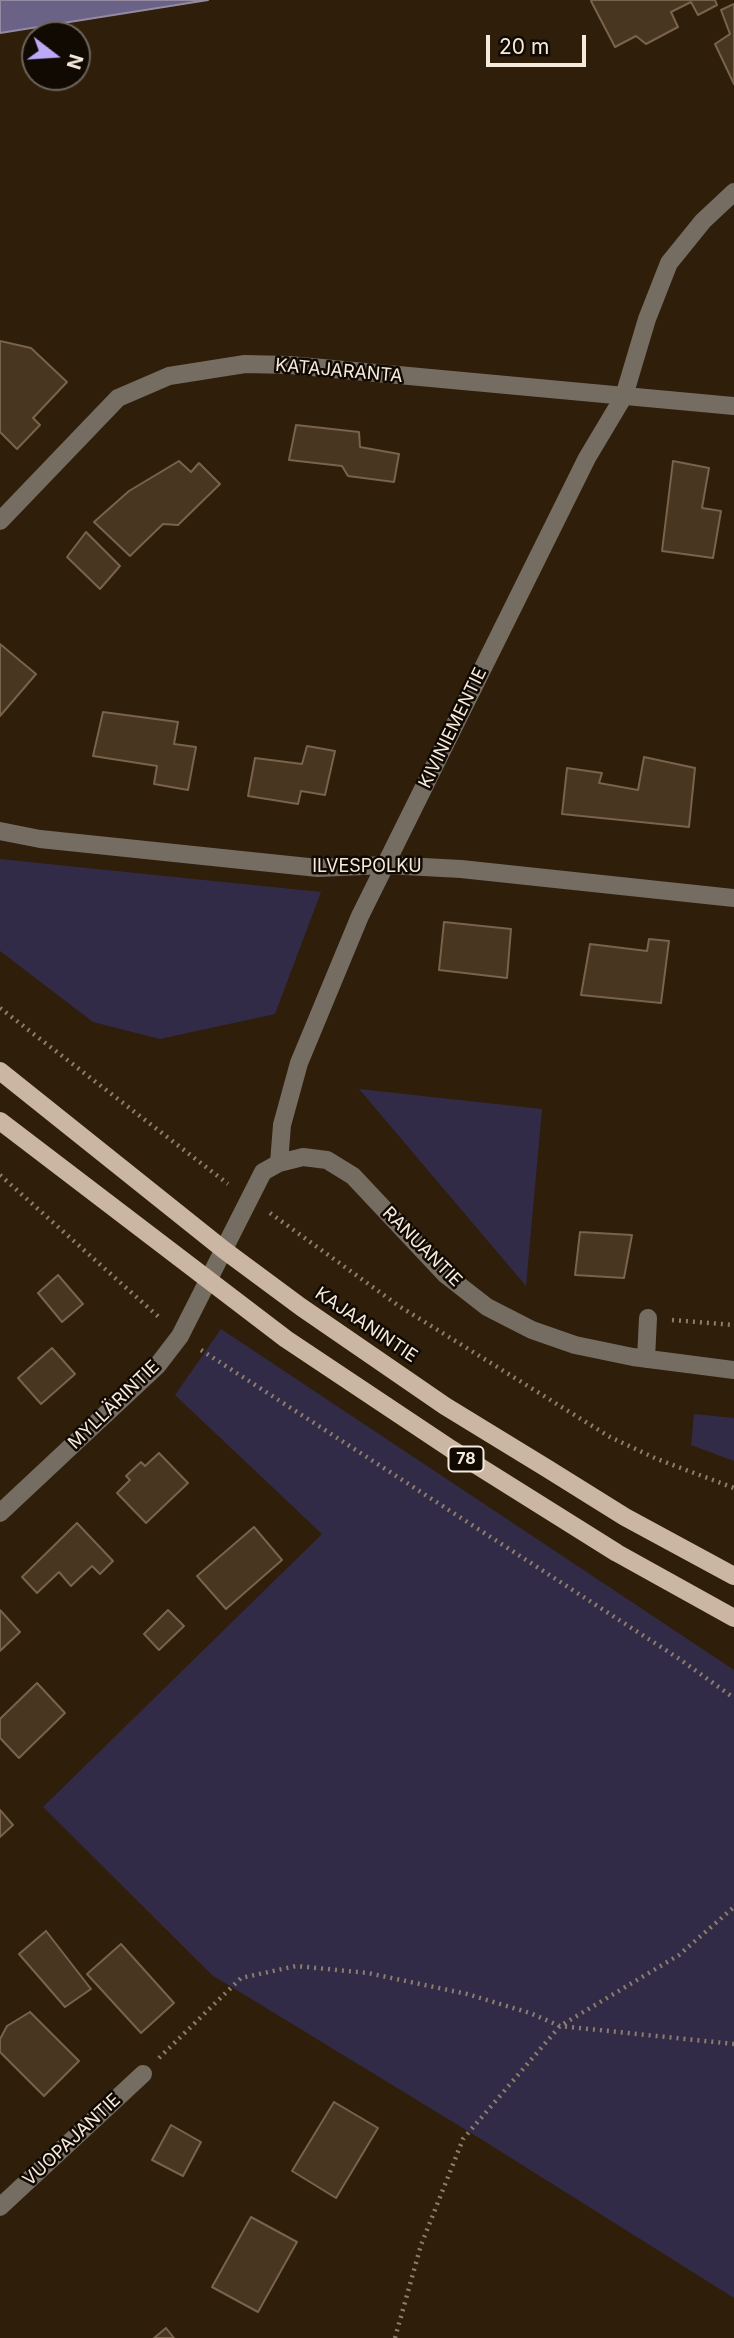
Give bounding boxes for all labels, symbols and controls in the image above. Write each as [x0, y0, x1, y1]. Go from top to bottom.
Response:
north arrow [21, 21, 91, 91]
scale bar [489, 21, 589, 65]
text: 20 m [499, 34, 549, 59]
text: N [62, 51, 88, 72]
street label: KATAJARANTA [274, 355, 404, 387]
street label: KIVINIEMENTIE [415, 664, 491, 792]
street label: ILVESPOLKU [312, 856, 422, 878]
street label: RANUANTIE [378, 1203, 466, 1291]
street label: KAJAANINTIE [311, 1283, 421, 1367]
street label: MYLLÄRINTIE [64, 1356, 164, 1454]
road number: 78 [448, 1446, 484, 1471]
street label: VUOPAJANTIE [19, 2089, 125, 2191]

